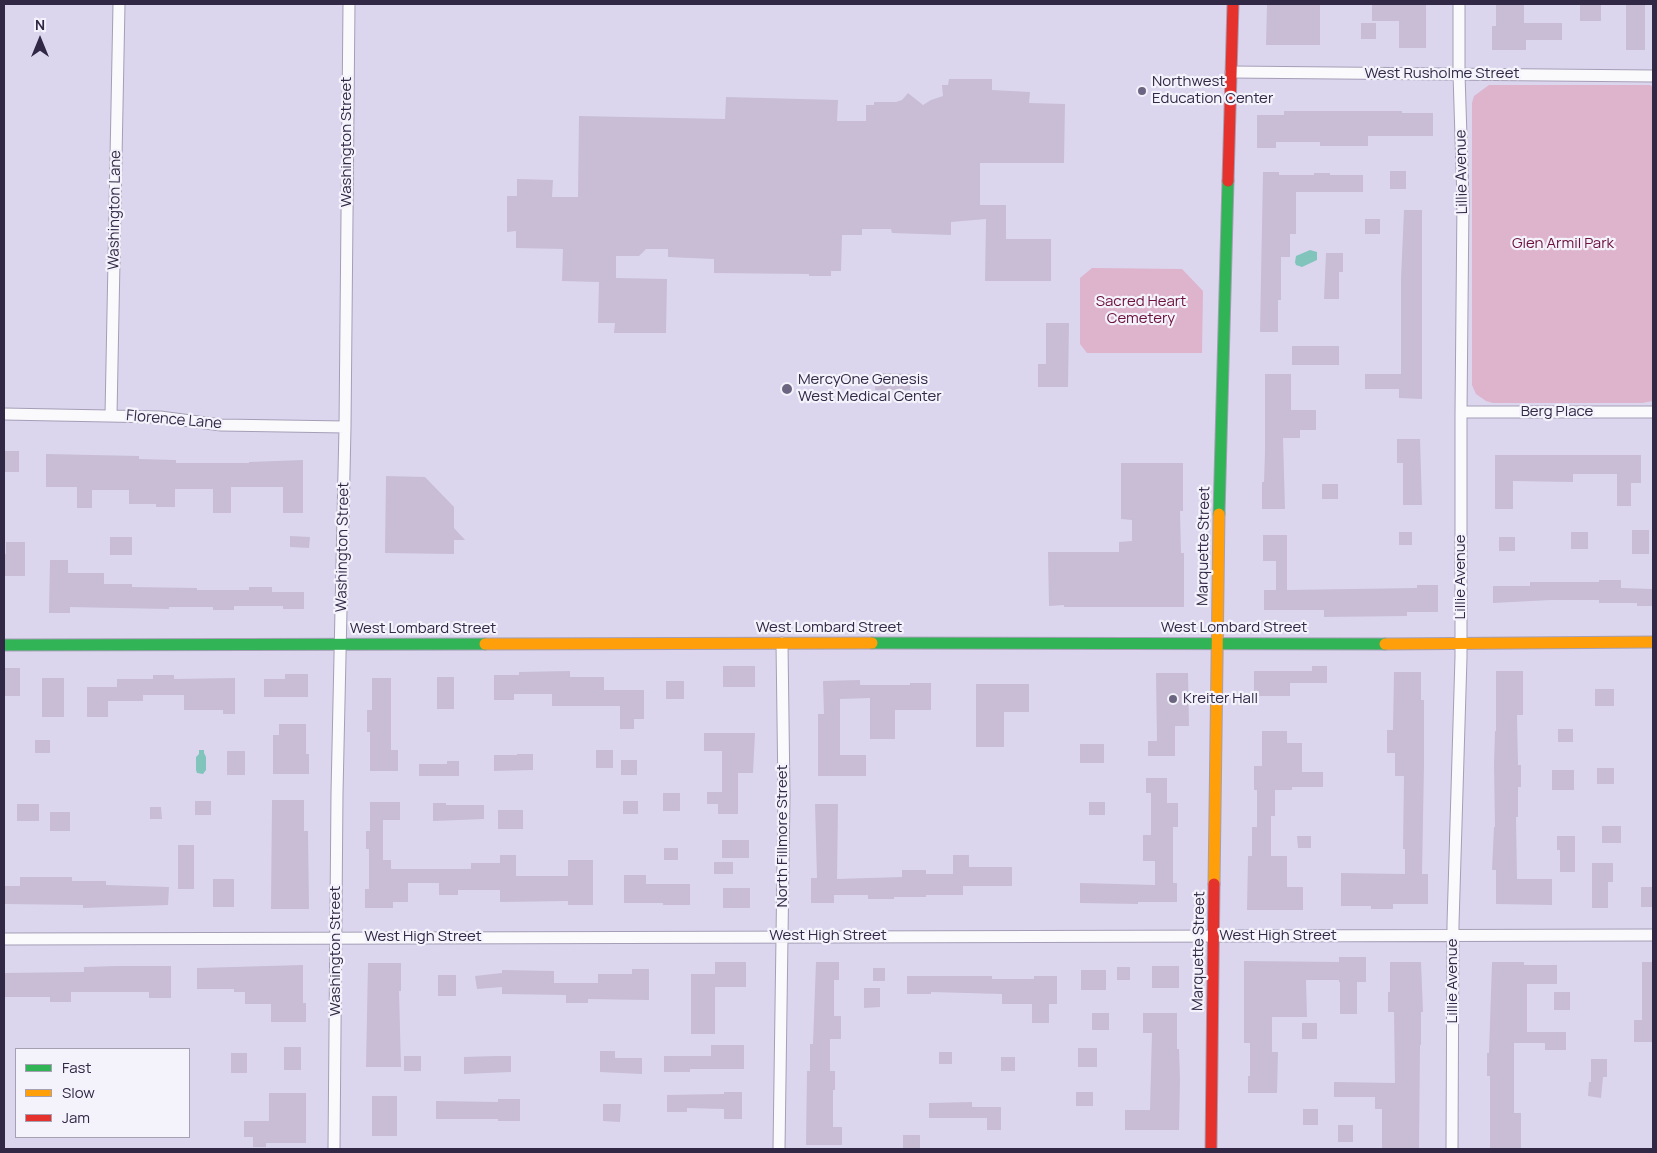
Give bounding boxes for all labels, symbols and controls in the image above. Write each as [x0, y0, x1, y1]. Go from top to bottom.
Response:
north arrow [15, 15, 65, 65]
text: N [35, 15, 45, 34]
street label: West Rusholme Street [1365, 65, 1519, 83]
place label: Northwest Education Center [1152, 73, 1273, 108]
street label: Washington Street [338, 77, 356, 207]
marker: Northwest Education Center [1136, 85, 1148, 97]
street label: Lillie Avenue [1452, 129, 1472, 215]
street label: Washington Lane [105, 150, 125, 270]
park label: Glen Armil Park [1512, 235, 1614, 253]
park label: Sacred Heart Cemetery [1096, 293, 1186, 328]
place label: MercyOne Genesis West Medical Center [798, 371, 942, 406]
marker: MercyOne Genesis West Medical Center [780, 382, 794, 396]
street label: Berg Place [1521, 403, 1593, 421]
street label: Florence Lane [125, 407, 223, 433]
street label: Washington Street [333, 482, 353, 612]
street label: Marquette Street [1194, 486, 1214, 606]
street label: Lillie Avenue [1452, 535, 1470, 619]
street label: West Lombard Street [756, 619, 902, 637]
street label: West Lombard Street [1161, 619, 1307, 637]
street label: West Lombard Street [350, 620, 496, 638]
place label: Kreiter Hall [1183, 690, 1258, 708]
marker: Kreiter Hall [1167, 693, 1179, 705]
street label: North Fillmore Street [774, 764, 792, 908]
street label: Washington Street [327, 886, 345, 1016]
street label: Marquette Street [1189, 891, 1209, 1011]
street label: West High Street [769, 927, 887, 945]
street label: West High Street [1219, 927, 1337, 945]
street label: West High Street [364, 928, 482, 946]
street label: Lillie Avenue [1444, 939, 1462, 1023]
legend [15, 1048, 190, 1138]
text: Fast [62, 1057, 91, 1078]
text: Slow [62, 1082, 95, 1103]
text: Jam [62, 1107, 90, 1128]

